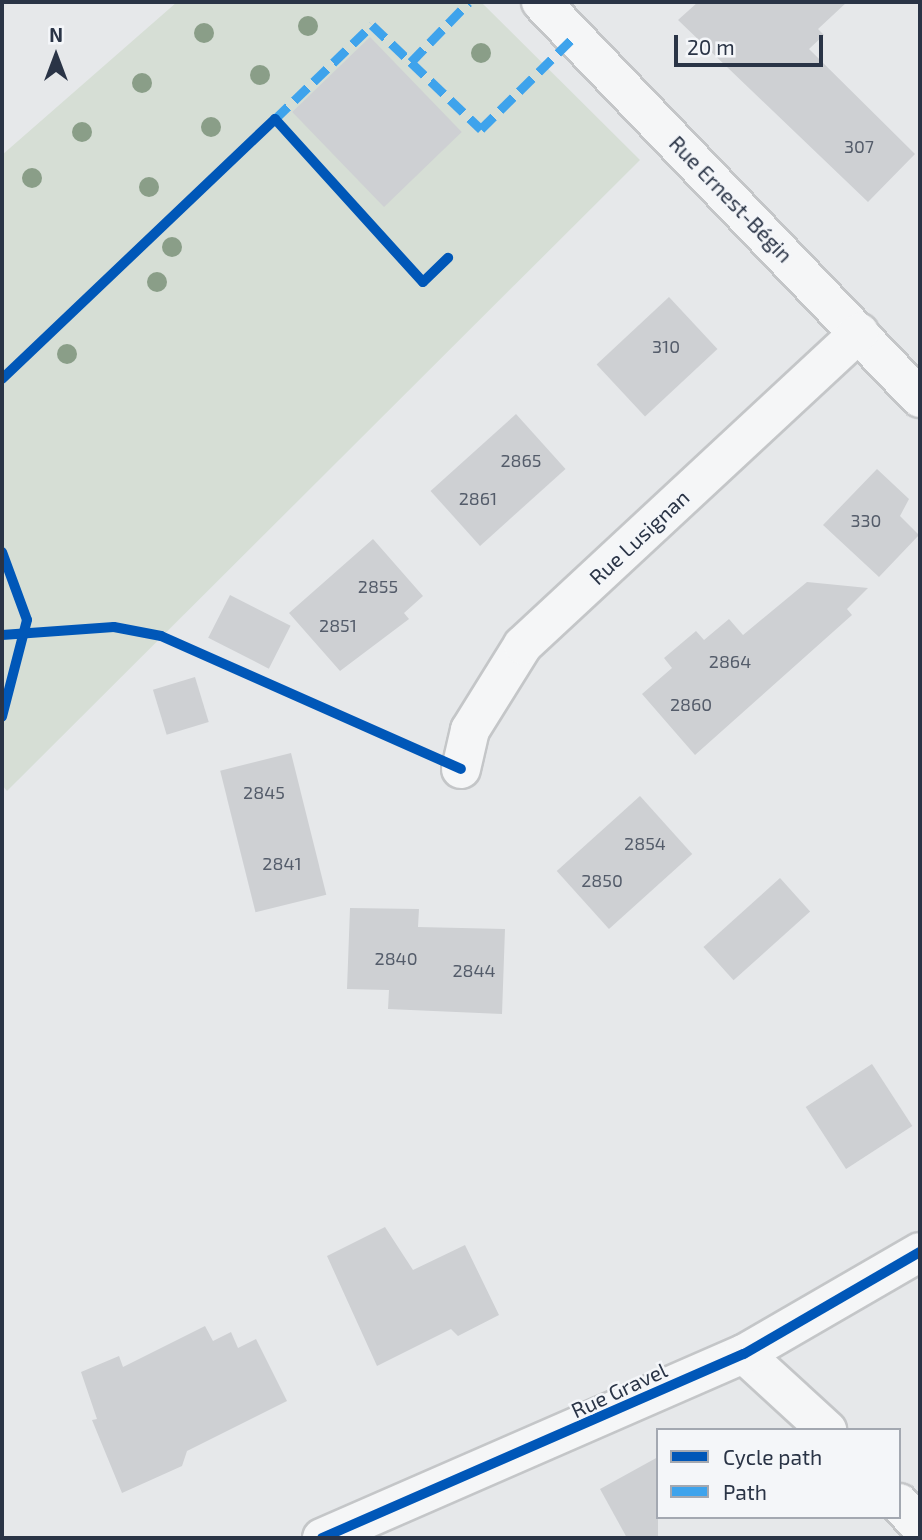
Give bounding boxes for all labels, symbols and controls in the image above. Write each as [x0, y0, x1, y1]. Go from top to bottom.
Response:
north arrow [21, 21, 91, 91]
scale bar [677, 21, 826, 65]
text: N [49, 23, 63, 46]
text: 20 m [687, 34, 735, 59]
street label: Rue Ernest-Bégin [664, 131, 798, 267]
house number: 307 [844, 135, 874, 157]
house number: 310 [652, 335, 680, 357]
house number: 2865 [501, 449, 541, 471]
street label: Rue Lusignan [584, 484, 694, 590]
house number: 2861 [459, 487, 497, 509]
house number: 330 [851, 509, 881, 531]
house number: 2855 [358, 575, 398, 597]
house number: 2851 [319, 614, 357, 636]
house number: 2864 [709, 650, 751, 672]
house number: 2860 [670, 693, 712, 715]
house number: 2845 [243, 781, 285, 803]
house number: 2854 [624, 832, 666, 854]
house number: 2841 [262, 852, 302, 874]
house number: 2850 [581, 869, 623, 891]
house number: 2840 [375, 947, 417, 969]
house number: 2844 [452, 959, 496, 981]
street label: Rue Gravel [567, 1357, 671, 1423]
legend [656, 1428, 901, 1519]
text: Cycle path [723, 1444, 822, 1469]
text: Path [723, 1479, 767, 1504]

